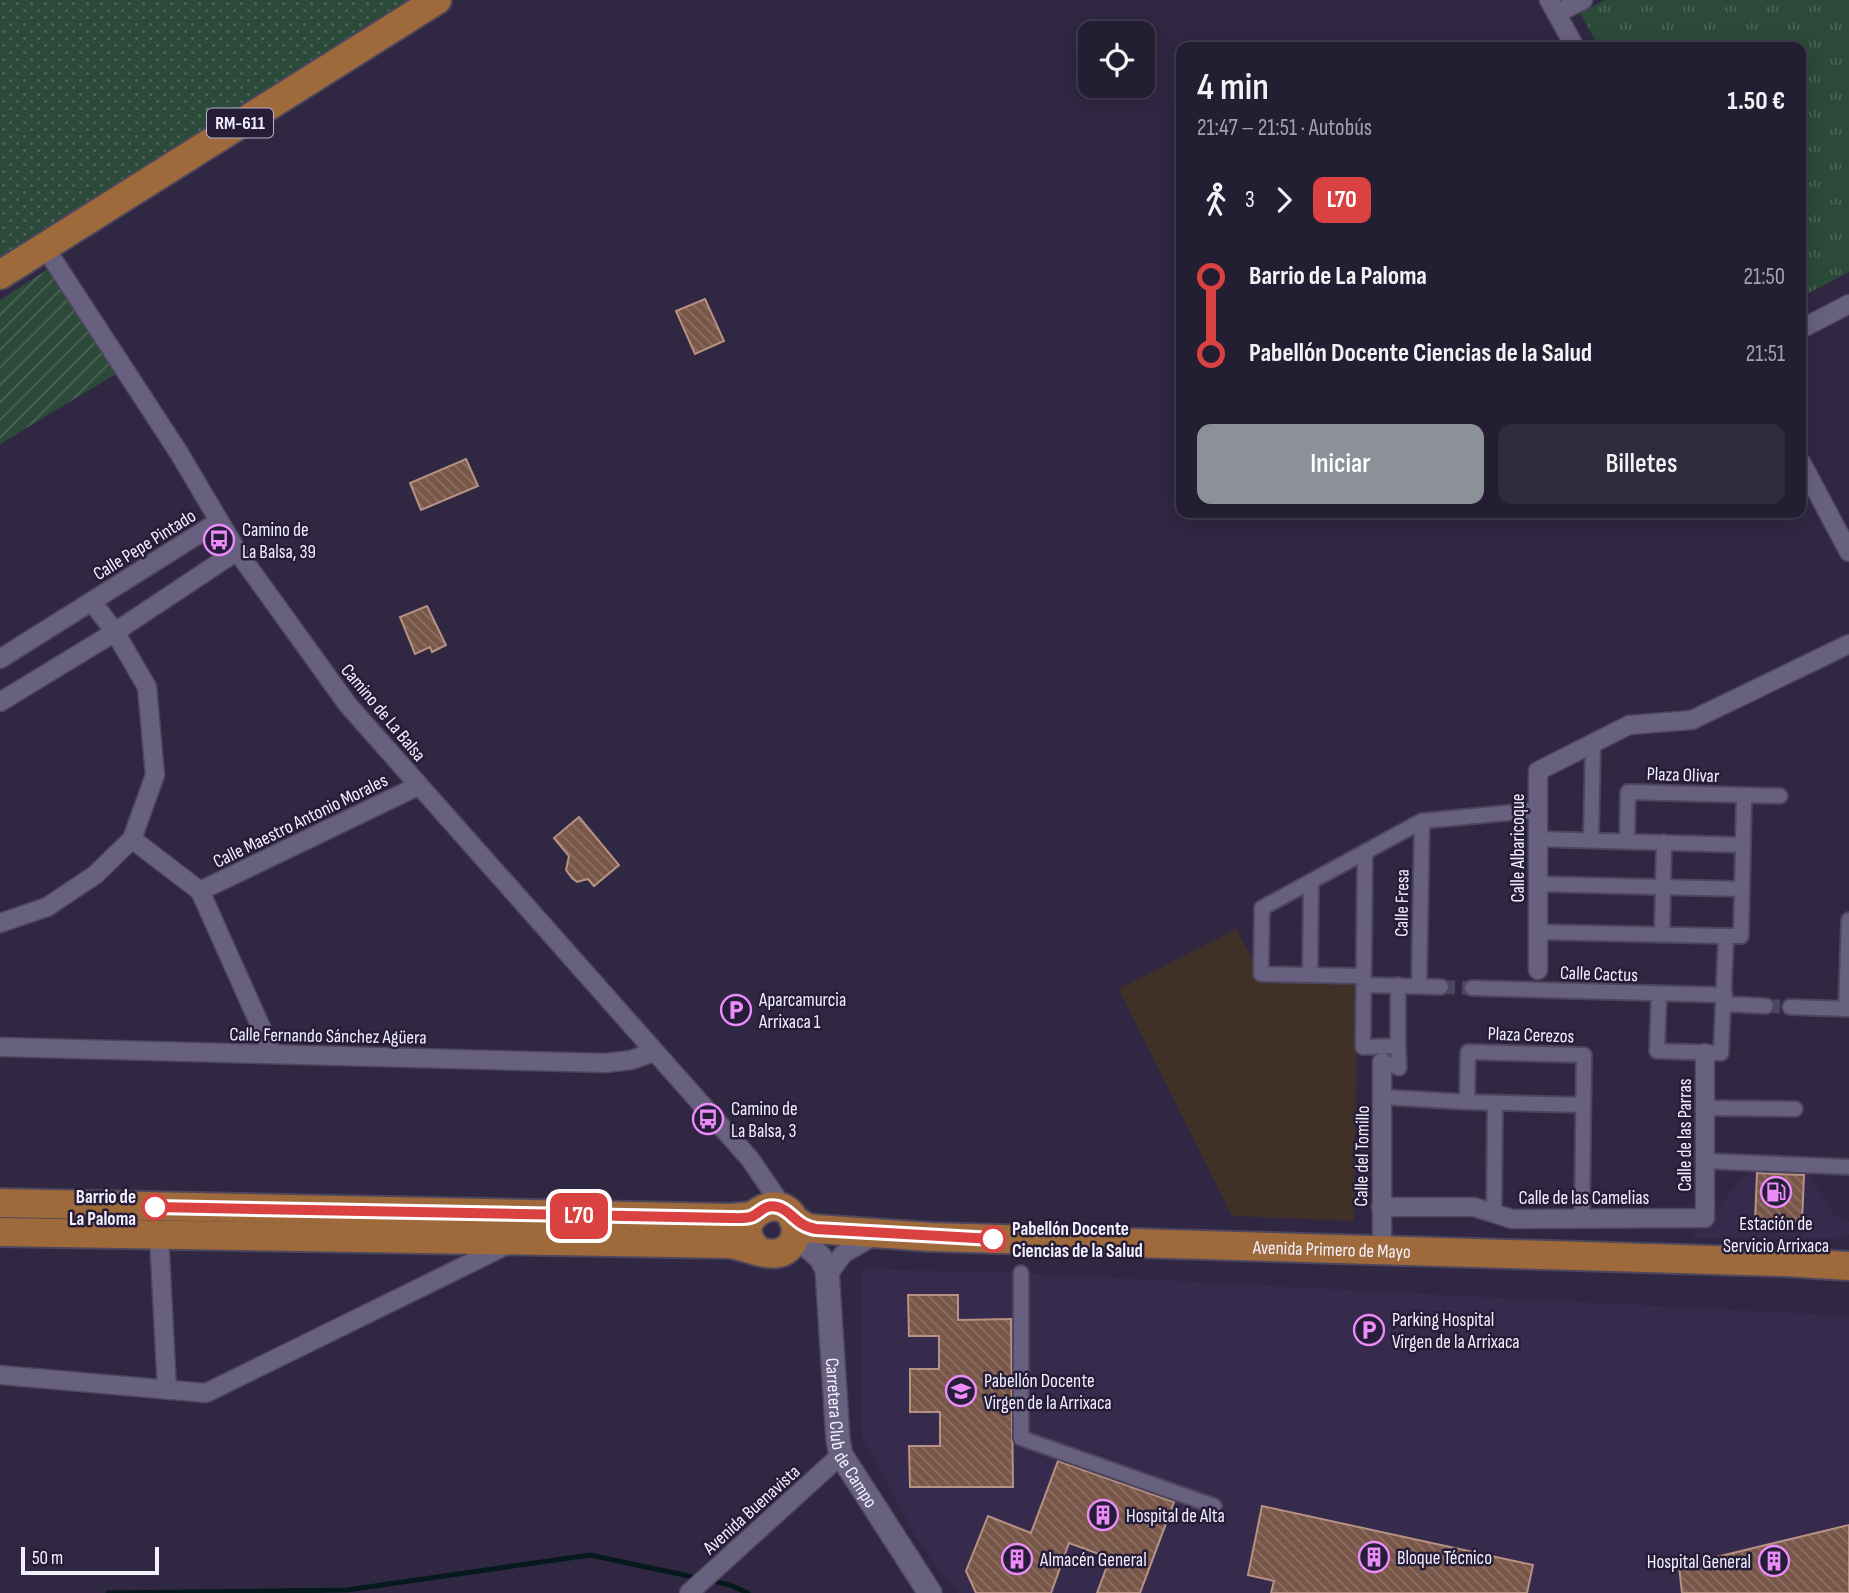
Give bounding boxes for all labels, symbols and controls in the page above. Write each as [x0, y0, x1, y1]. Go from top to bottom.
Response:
map controls [1078, 21, 1155, 98]
button: locate [1078, 21, 1155, 98]
text: 4 min [1197, 65, 1269, 110]
text: 1.50 € [1727, 86, 1785, 117]
road number: RM-611 [207, 109, 273, 138]
text: 21:47 – 21:51 · Autobús [1197, 114, 1372, 142]
icon: walk [1197, 181, 1235, 219]
icon: forward [1265, 181, 1303, 219]
text: L70 [1327, 185, 1357, 214]
text: 3 [1245, 186, 1255, 214]
text: Barrio de La Paloma [1249, 261, 1427, 292]
text: 21:50 [1744, 263, 1785, 291]
text: Pabellón Docente Ciencias de la Salud [1249, 338, 1592, 369]
text: 21:51 [1746, 340, 1785, 368]
button: Iniciar [1197, 424, 1484, 504]
button: Billetes [1498, 424, 1785, 504]
street label: Calle Pepe Pintado [89, 505, 200, 586]
place label: Camino de La Balsa, 39 [242, 519, 316, 564]
bus stop icon: Camino de La Balsa, 39 [202, 523, 236, 557]
street label: Camino de La Balsa [335, 659, 430, 766]
street label: Plaza Olivar [1646, 763, 1720, 788]
street label: Calle Maestro Antonio Morales [210, 769, 392, 874]
street label: Calle Albaricoque [1507, 794, 1530, 902]
street label: Calle Fresa [1390, 869, 1415, 937]
street label: Calle Cactus [1559, 962, 1639, 987]
place label: Aparcamurcia Arrixaca 1 [758, 989, 846, 1034]
parking icon: Aparcamurcia Arrixaca 1 [719, 993, 753, 1027]
street label: Plaza Cerezos [1487, 1022, 1575, 1049]
street label: Calle Fernando Sánchez Agüera [229, 1023, 427, 1050]
street label: Calle de las Parras [1674, 1078, 1697, 1192]
place label: Camino de La Balsa, 3 [731, 1098, 798, 1143]
bus stop icon: Camino de La Balsa, 3 [691, 1102, 725, 1136]
street label: Calle del Tomillo [1350, 1105, 1375, 1207]
fuel station icon: Estación de Servicio Arrixaca [1759, 1175, 1793, 1209]
place label: Barrio de La Paloma [69, 1186, 136, 1231]
street label: Calle de las Camelias [1519, 1187, 1650, 1210]
line badge: L70 [539, 1193, 619, 1239]
marker: Barrio de La Paloma [142, 1194, 168, 1220]
text: L70 [564, 1201, 594, 1230]
place label: Estación de Servicio Arrixaca [1723, 1213, 1829, 1258]
place label: Pabellón Docente Ciencias de la Salud [1012, 1218, 1143, 1263]
marker: Pabellón Docente Ciencias de la Salud [980, 1226, 1006, 1252]
street label: Avenida Primero de Mayo [1252, 1236, 1411, 1264]
place label: Parking Hospital Virgen de la Arrixaca [1392, 1309, 1520, 1354]
parking icon: Parking Hospital Virgen de la Arrixaca [1352, 1313, 1386, 1347]
street label: Carretera Club de Campo [820, 1357, 882, 1512]
place label: Pabellón Docente Virgen de la Arrixaca [984, 1370, 1112, 1415]
school or university icon: Pabellón Docente Virgen de la Arrixaca [944, 1374, 978, 1408]
street label: Avenida Buenavista [698, 1461, 805, 1560]
building icon: Hospital de Alta [1086, 1498, 1120, 1532]
place label: Hospital de Alta [1126, 1505, 1225, 1528]
building icon: Bloque Técnico [1357, 1540, 1391, 1574]
building icon: Almacén General [1000, 1542, 1034, 1576]
scale bar [21, 1544, 159, 1576]
building icon: Hospital General [1757, 1544, 1791, 1578]
text: 50 m [32, 1547, 63, 1570]
place label: Bloque Técnico [1397, 1547, 1492, 1570]
place label: Almacén General [1039, 1549, 1147, 1572]
place label: Hospital General [1647, 1551, 1751, 1574]

